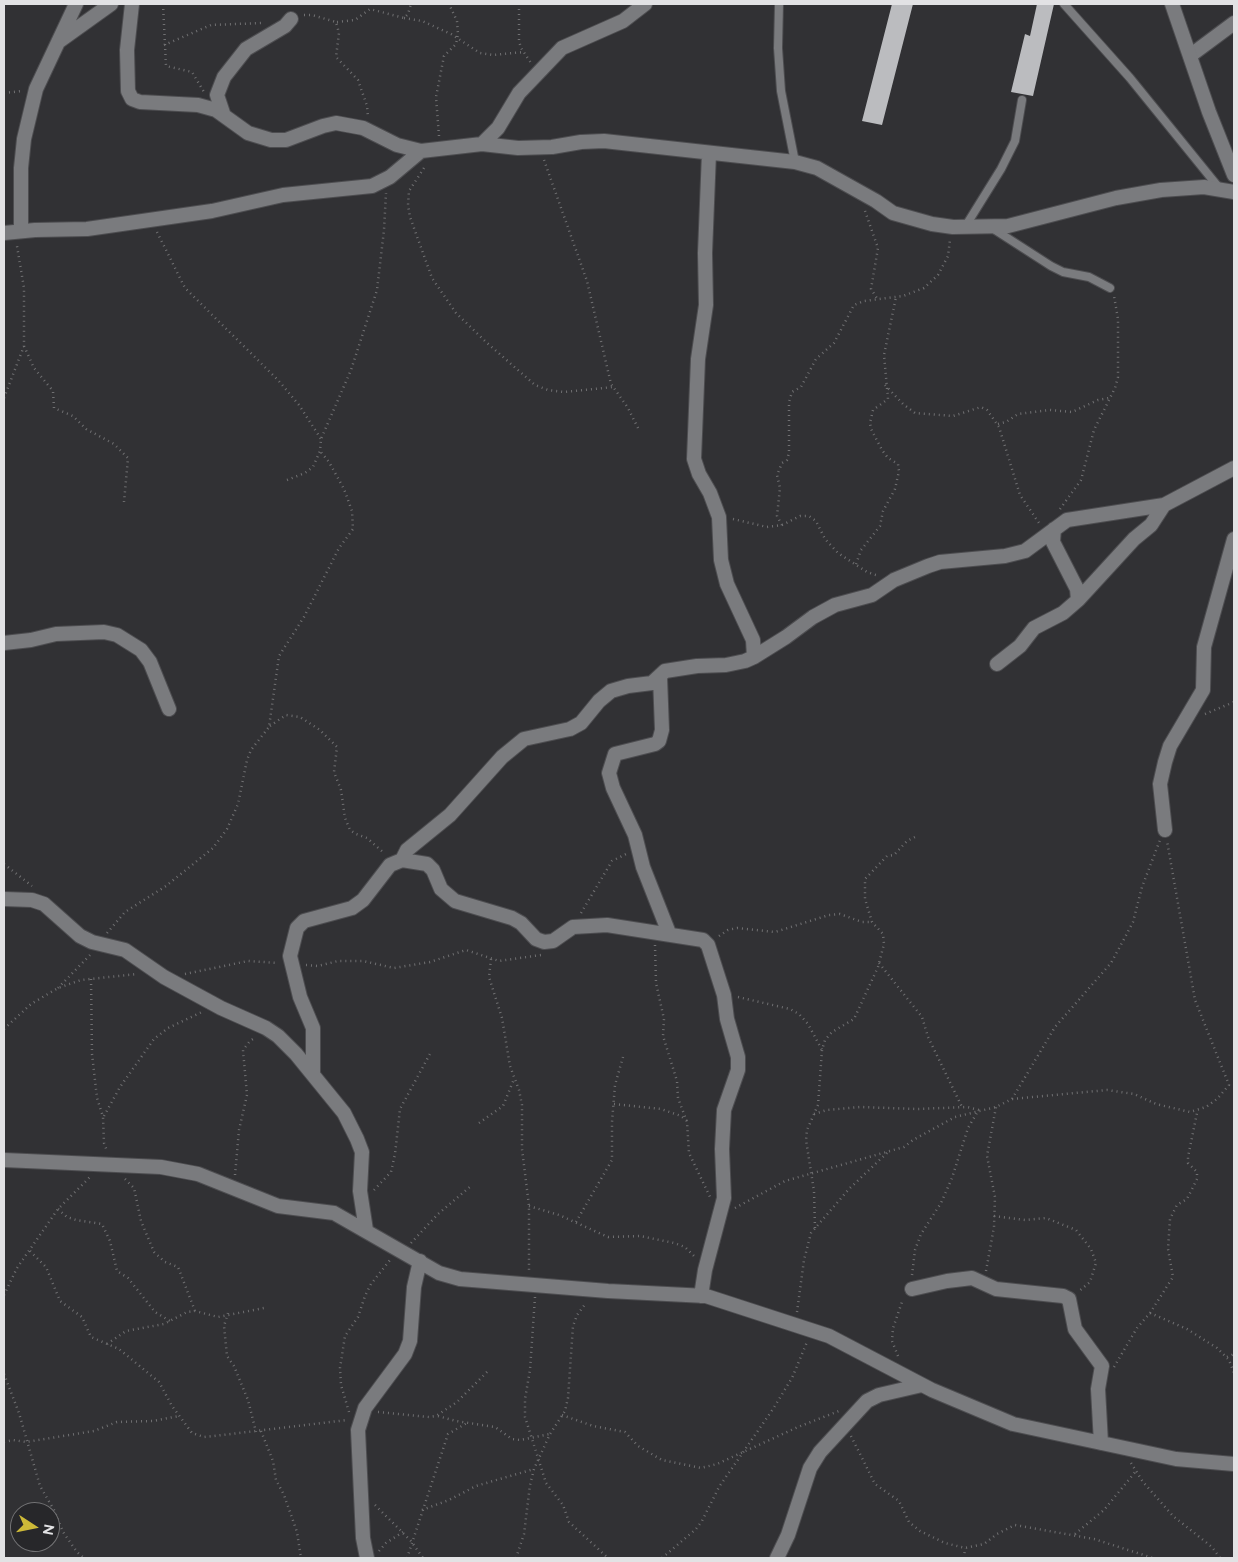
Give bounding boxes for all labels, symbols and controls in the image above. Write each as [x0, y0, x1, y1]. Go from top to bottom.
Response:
north arrow [10, 1502, 60, 1552]
text: N [40, 1523, 58, 1536]

